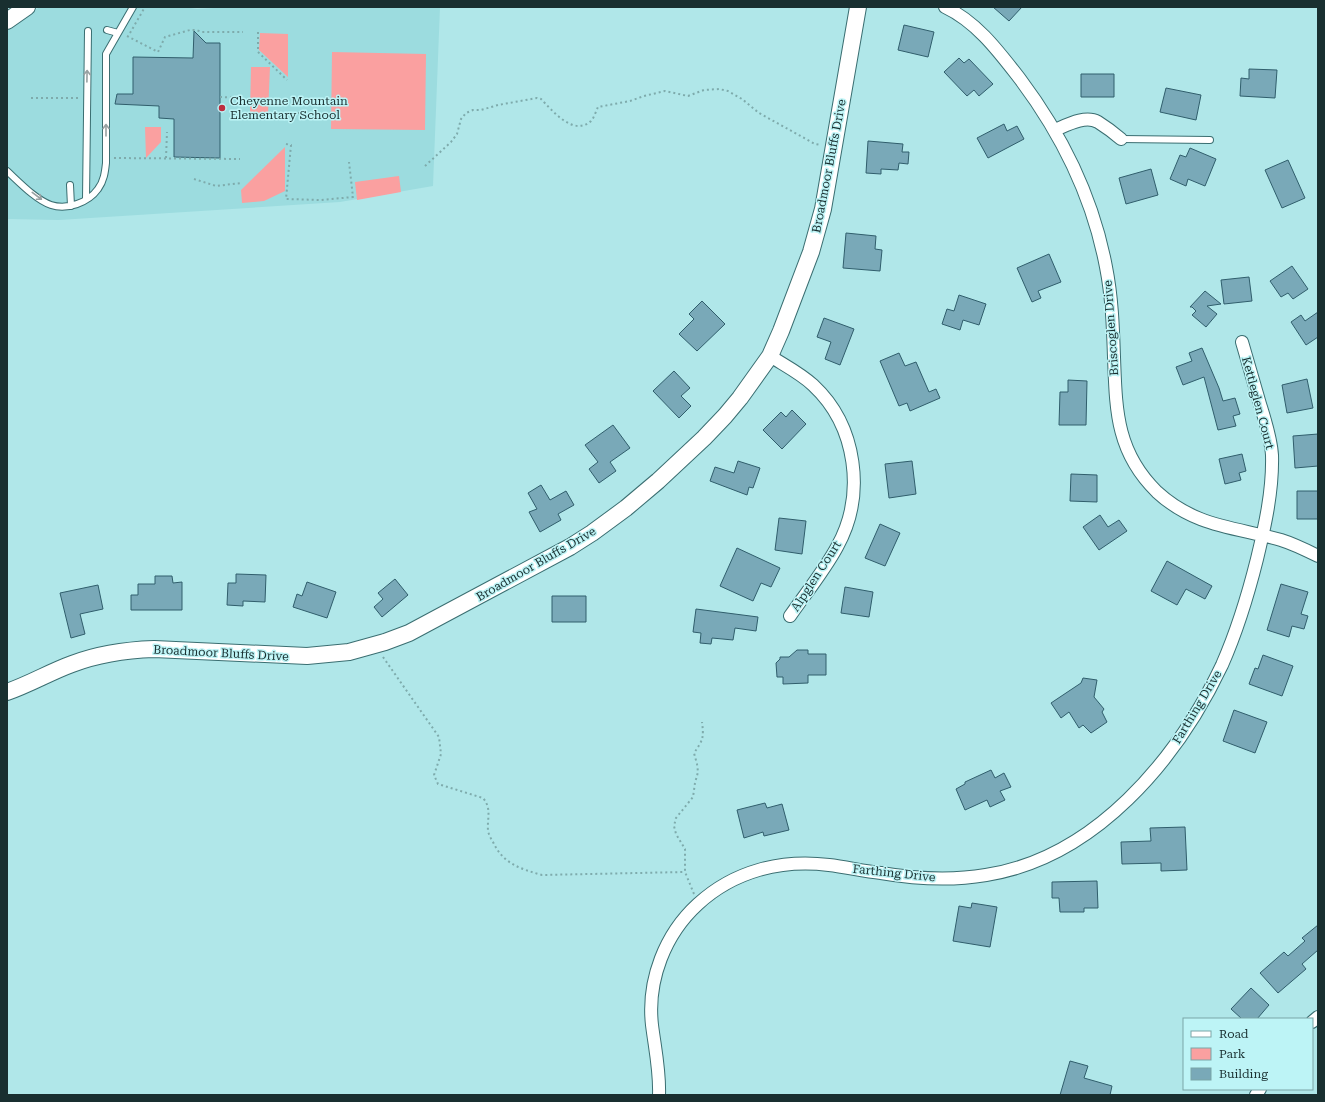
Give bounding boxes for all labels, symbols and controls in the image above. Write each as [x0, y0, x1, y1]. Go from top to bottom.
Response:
one-way arrow [83, 70, 91, 83]
place label: Cheyenne Mountain Elementary School [230, 94, 348, 122]
street label: Broadmoor Bluffs Drive [809, 98, 849, 234]
marker: Cheyenne Mountain Elementary School [217, 103, 227, 113]
one-way arrow [102, 124, 110, 137]
one-way arrow [31, 192, 42, 200]
street label: Briscoglen Drive [1101, 279, 1121, 376]
street label: Kettleglen Court [1239, 355, 1277, 451]
street label: Broadmoor Bluffs Drive [474, 524, 599, 604]
street label: Alpglen Court [788, 538, 844, 614]
street label: Broadmoor Bluffs Drive [153, 642, 290, 664]
street label: Farthing Drive [1170, 667, 1225, 746]
street label: Farthing Drive [852, 862, 937, 884]
legend [1183, 1018, 1313, 1090]
text: Road [1219, 1027, 1249, 1041]
text: Park [1219, 1047, 1246, 1061]
text: Building [1219, 1067, 1268, 1081]

